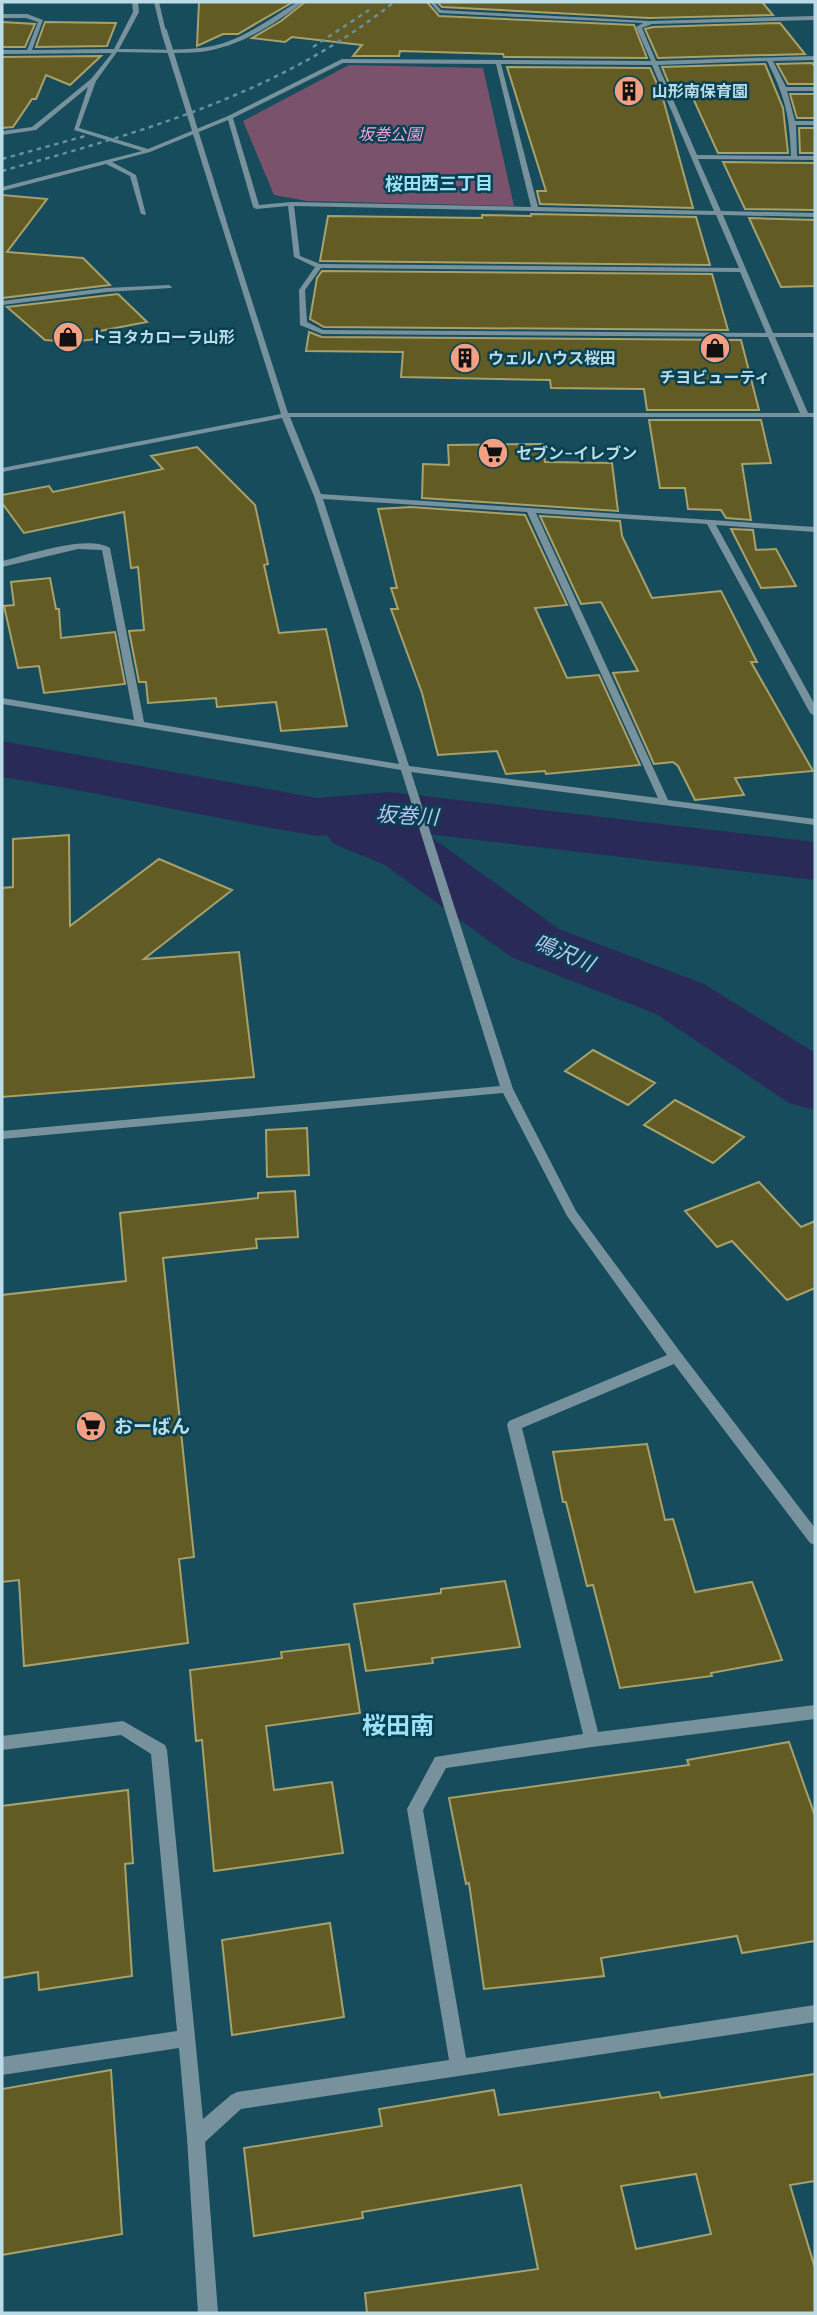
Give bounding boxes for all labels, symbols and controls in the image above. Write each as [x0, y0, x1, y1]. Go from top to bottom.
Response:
building icon: 山形南保育園 [612, 74, 646, 108]
place label: 山形南保育園 [652, 81, 748, 101]
park label: 坂巻公園 [358, 124, 424, 144]
district label: 桜田西三丁目 [385, 172, 493, 195]
shop icon: トヨタカローラ山形 [51, 320, 85, 354]
place label: トヨタカローラ山形 [91, 327, 235, 347]
shop icon: チヨビューティ [698, 331, 732, 365]
building icon: ウェルハウス桜田 [448, 341, 482, 375]
place label: ウェルハウス桜田 [488, 348, 616, 368]
place label: チヨビューティ [659, 367, 771, 387]
supermarket icon: セブン-イレブン [476, 436, 510, 470]
place label: セブン-イレブン [516, 443, 637, 463]
water label: 坂巻川 [375, 800, 441, 831]
water label: 鳴沢川 [530, 928, 600, 978]
supermarket icon: おーばん [74, 1409, 108, 1443]
place label: おーばん [114, 1414, 190, 1438]
district label: 桜田南 [362, 1710, 434, 1741]

